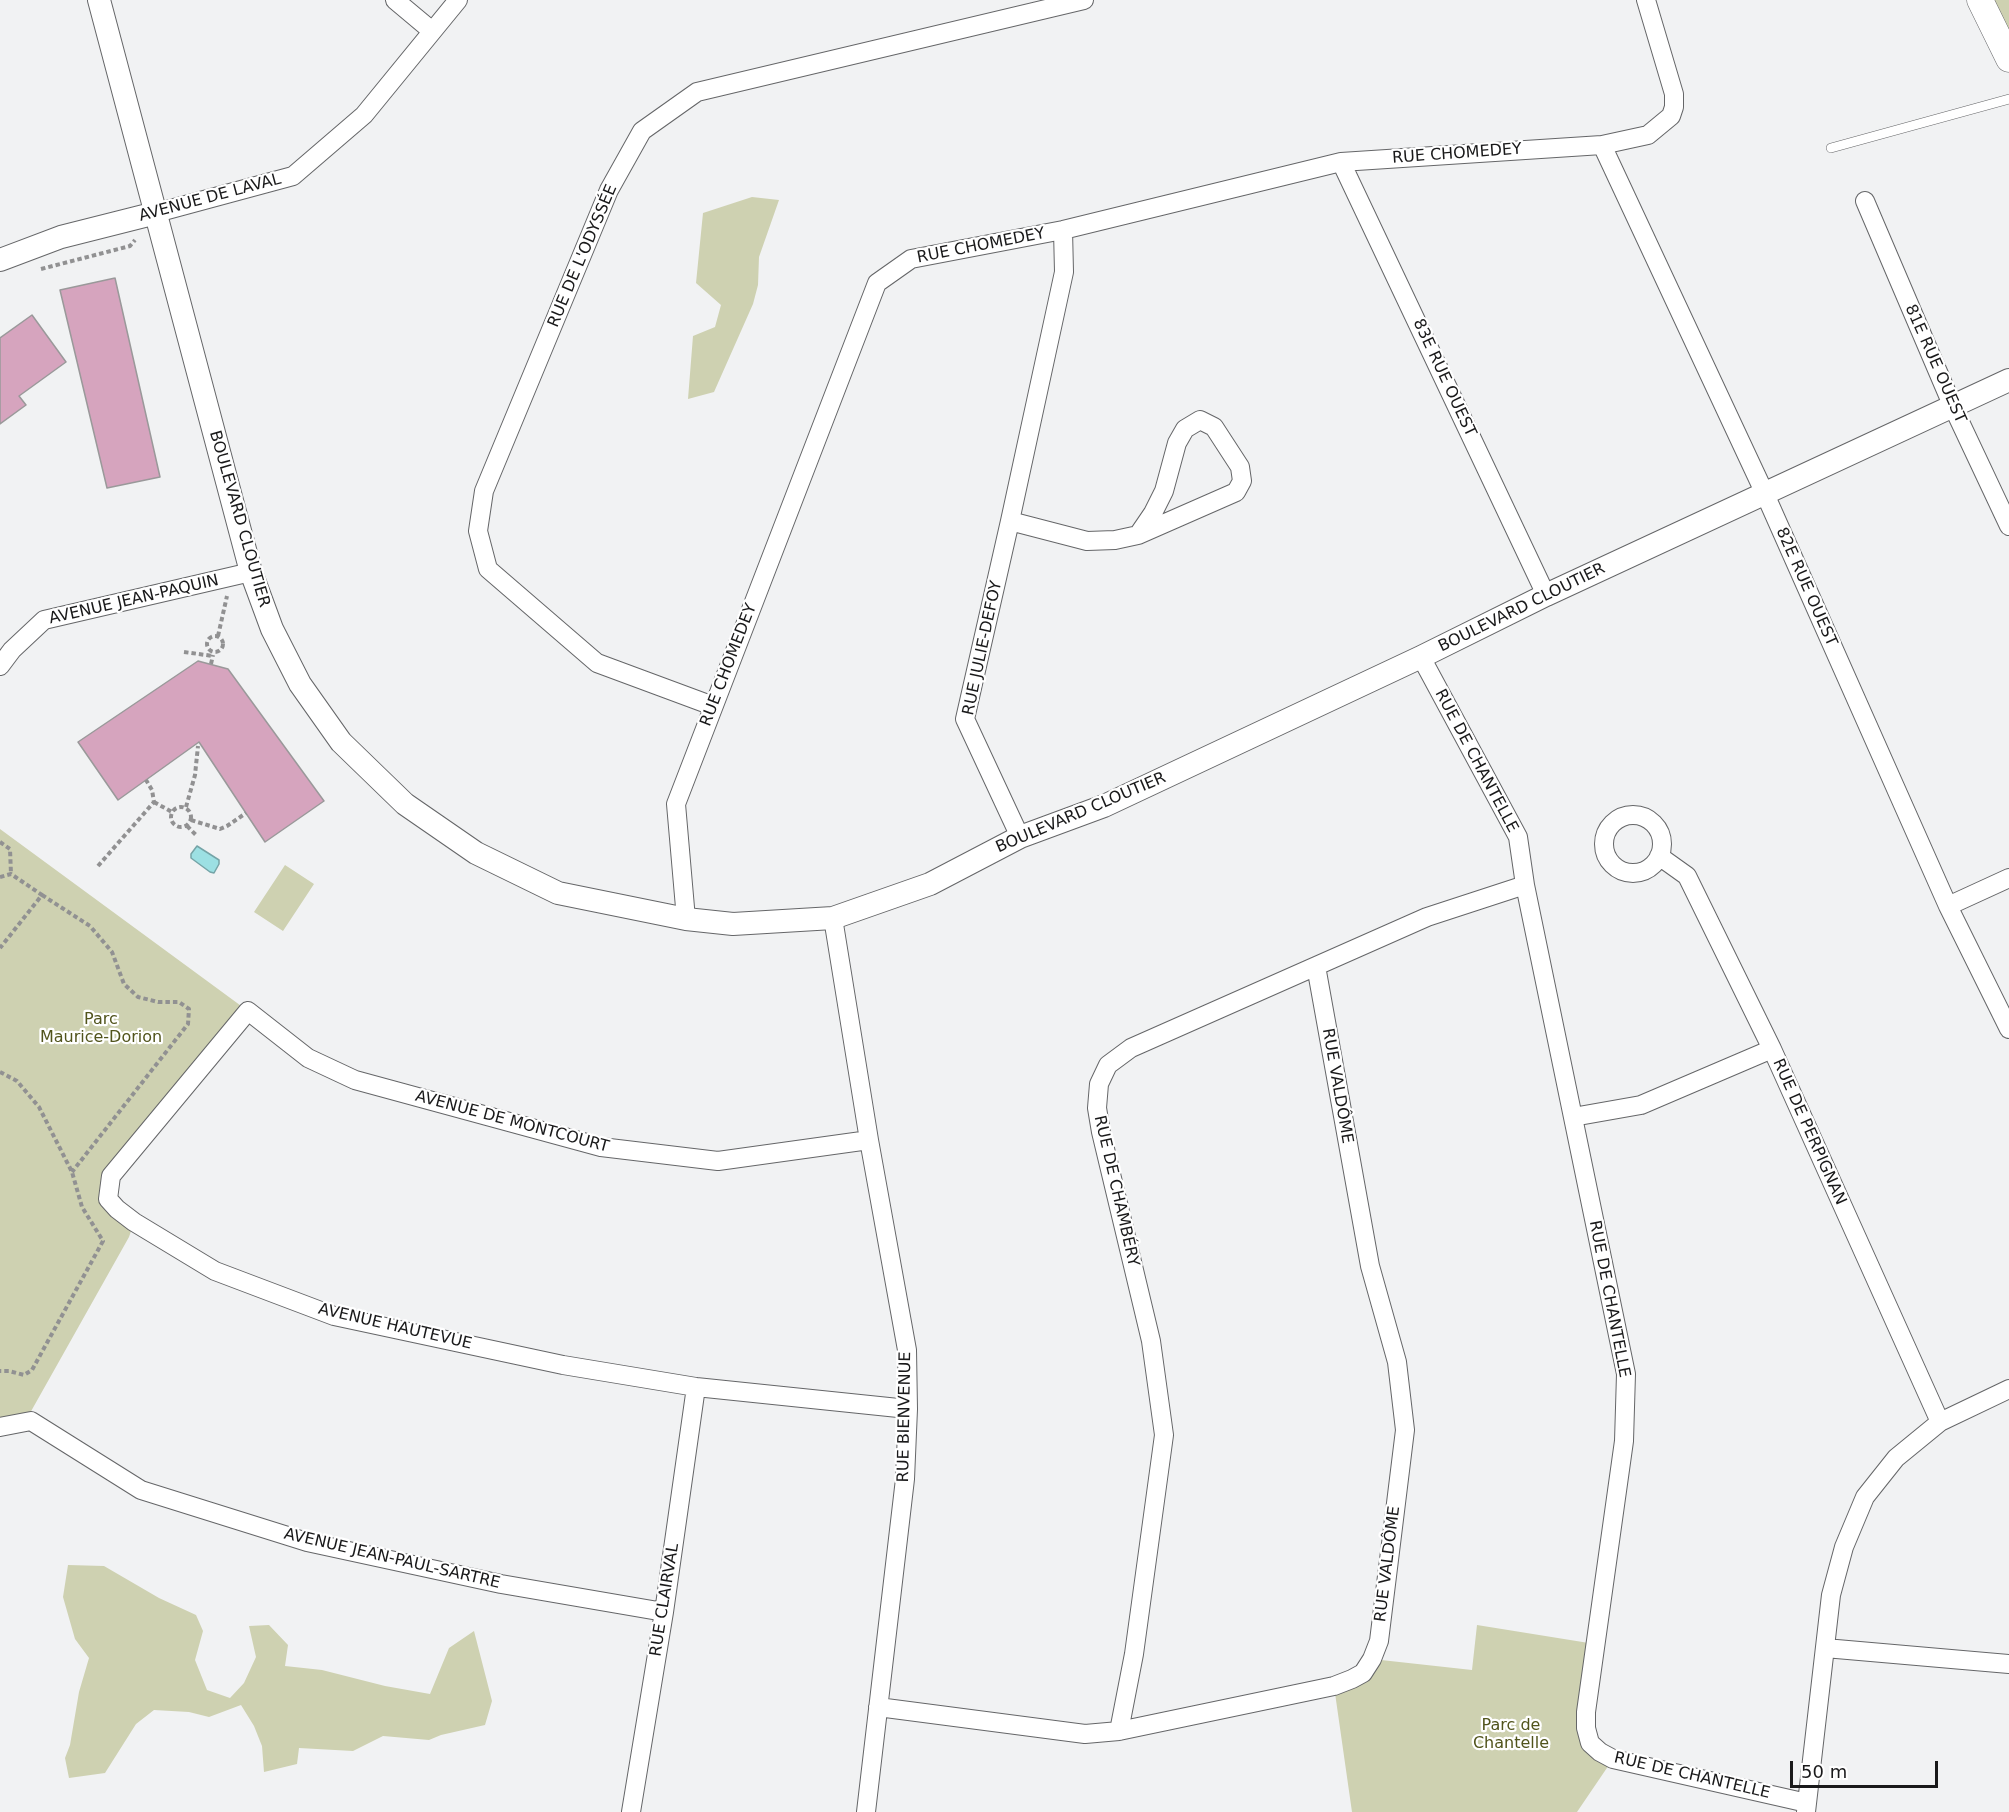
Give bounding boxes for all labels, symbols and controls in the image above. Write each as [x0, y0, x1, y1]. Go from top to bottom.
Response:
street label: RUE CHOMEDEY [1392, 140, 1522, 168]
street label: AVENUE DE LAVAL [137, 170, 283, 226]
street label: RUE DE L'ODYSSÉE [544, 182, 622, 330]
street label: RUE CHOMEDEY [915, 224, 1047, 268]
street label: 81E RUE OUEST [1900, 302, 1970, 426]
street label: 83E RUE OUEST [1408, 316, 1480, 440]
street label: BOULEVARD CLOUTIER [205, 428, 273, 610]
street label: 82E RUE OUEST [1771, 525, 1841, 649]
street label: BOULEVARD CLOUTIER [1436, 559, 1608, 657]
street label: AVENUE JEAN-PAQUIN [47, 571, 221, 629]
street label: RUE JULIE-DEFOY [959, 579, 1007, 717]
street label: RUE CHOMEDEY [697, 601, 761, 729]
street label: RUE DE CHANTELLE [1430, 686, 1522, 836]
street label: BOULEVARD CLOUTIER [993, 768, 1169, 858]
park label: Parc Maurice-Dorion [40, 1010, 162, 1048]
street label: RUE VALDÔME [1317, 1027, 1357, 1145]
street label: RUE DE PERPIGNAN [1768, 1056, 1850, 1208]
street label: AVENUE DE MONTCOURT [413, 1087, 611, 1157]
street label: RUE DE CHAMBÉRY [1089, 1114, 1143, 1268]
street label: RUE DE CHANTELLE [1584, 1219, 1634, 1379]
street label: AVENUE HAUTEVUE [316, 1300, 474, 1354]
street label: RUE BIENVENUE [894, 1352, 916, 1482]
street label: RUE VALDÔME [1371, 1505, 1405, 1623]
street label: AVENUE JEAN-PAUL-SARTRE [282, 1525, 502, 1593]
street label: RUE CLAIRVAL [647, 1542, 683, 1658]
park label: Parc de Chantelle [1473, 1716, 1549, 1754]
street label: RUE DE CHANTELLE [1612, 1749, 1772, 1803]
scale bar [1793, 1749, 1942, 1787]
text: 50 m [1801, 1761, 1847, 1782]

